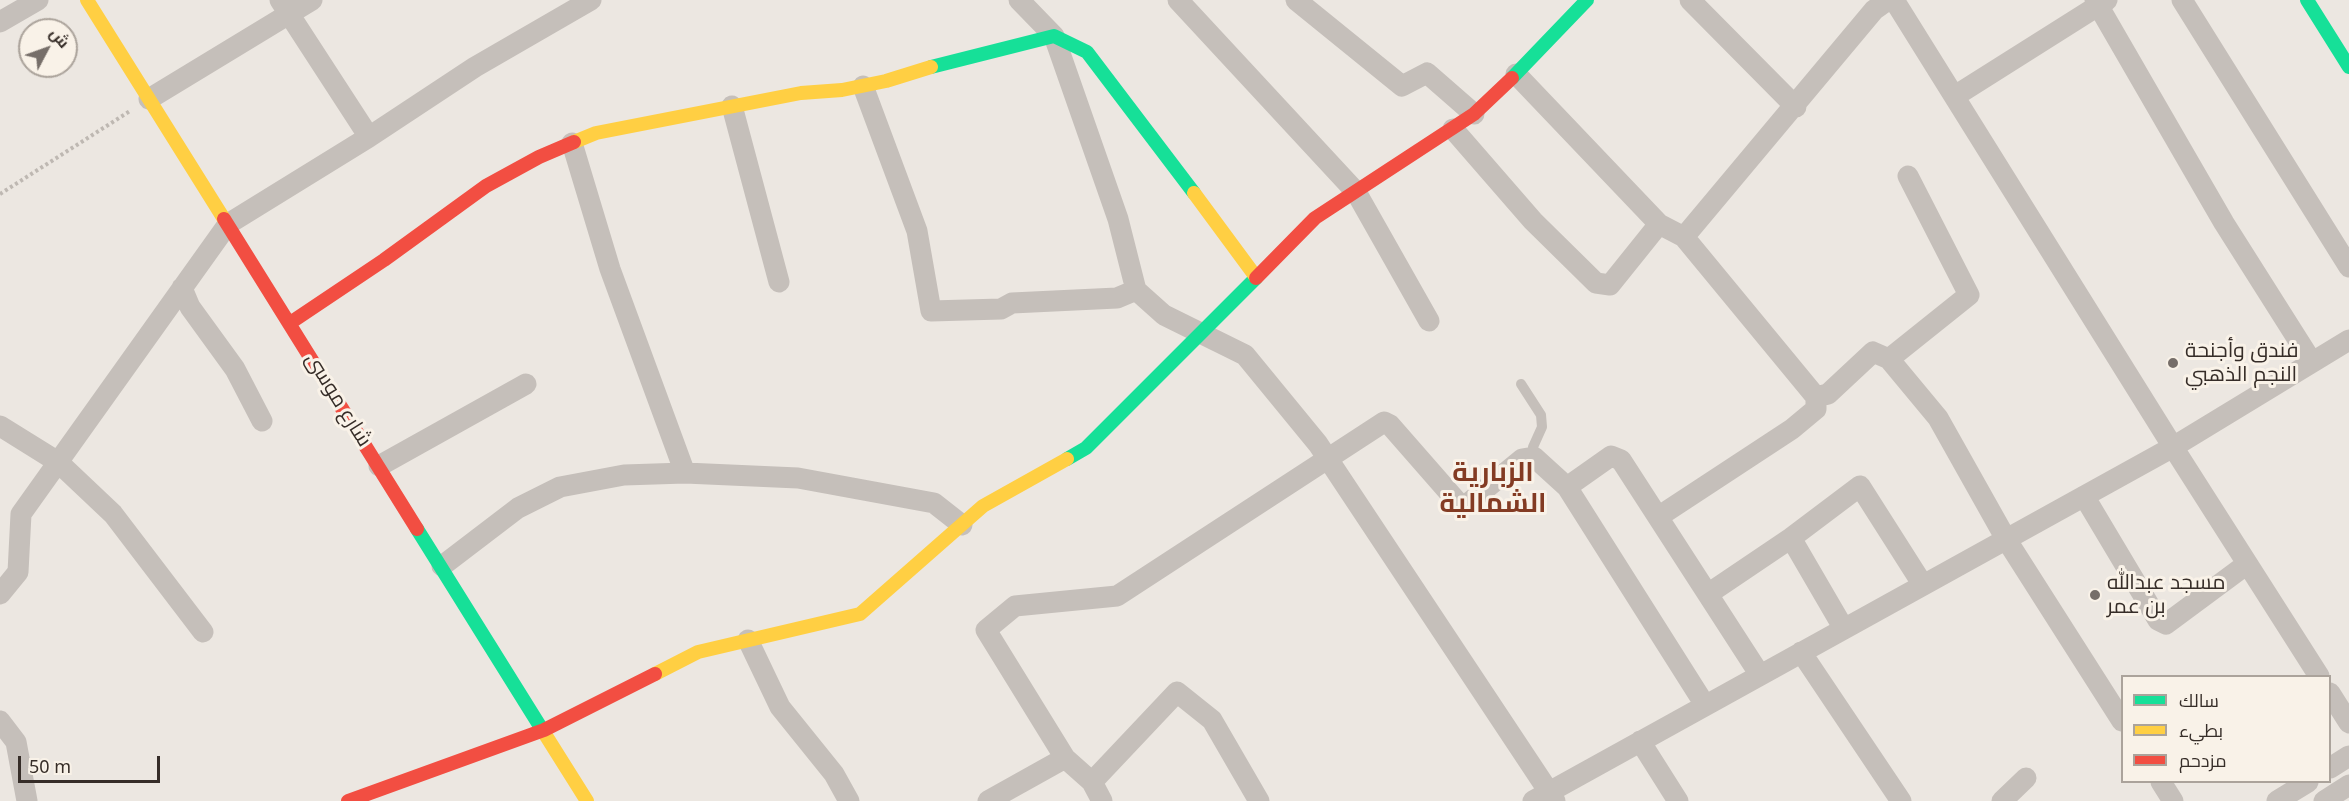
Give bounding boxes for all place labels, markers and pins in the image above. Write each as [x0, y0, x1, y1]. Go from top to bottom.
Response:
place label: فندق وأجنحة النجم الذهبي [2185, 338, 2298, 388]
marker: فندق وأجنحة النجم الذهبي [2166, 356, 2180, 370]
place label: مسجد عبدالله بن عمر [2107, 570, 2226, 620]
marker: مسجد عبدالله بن عمر [2088, 588, 2102, 602]

